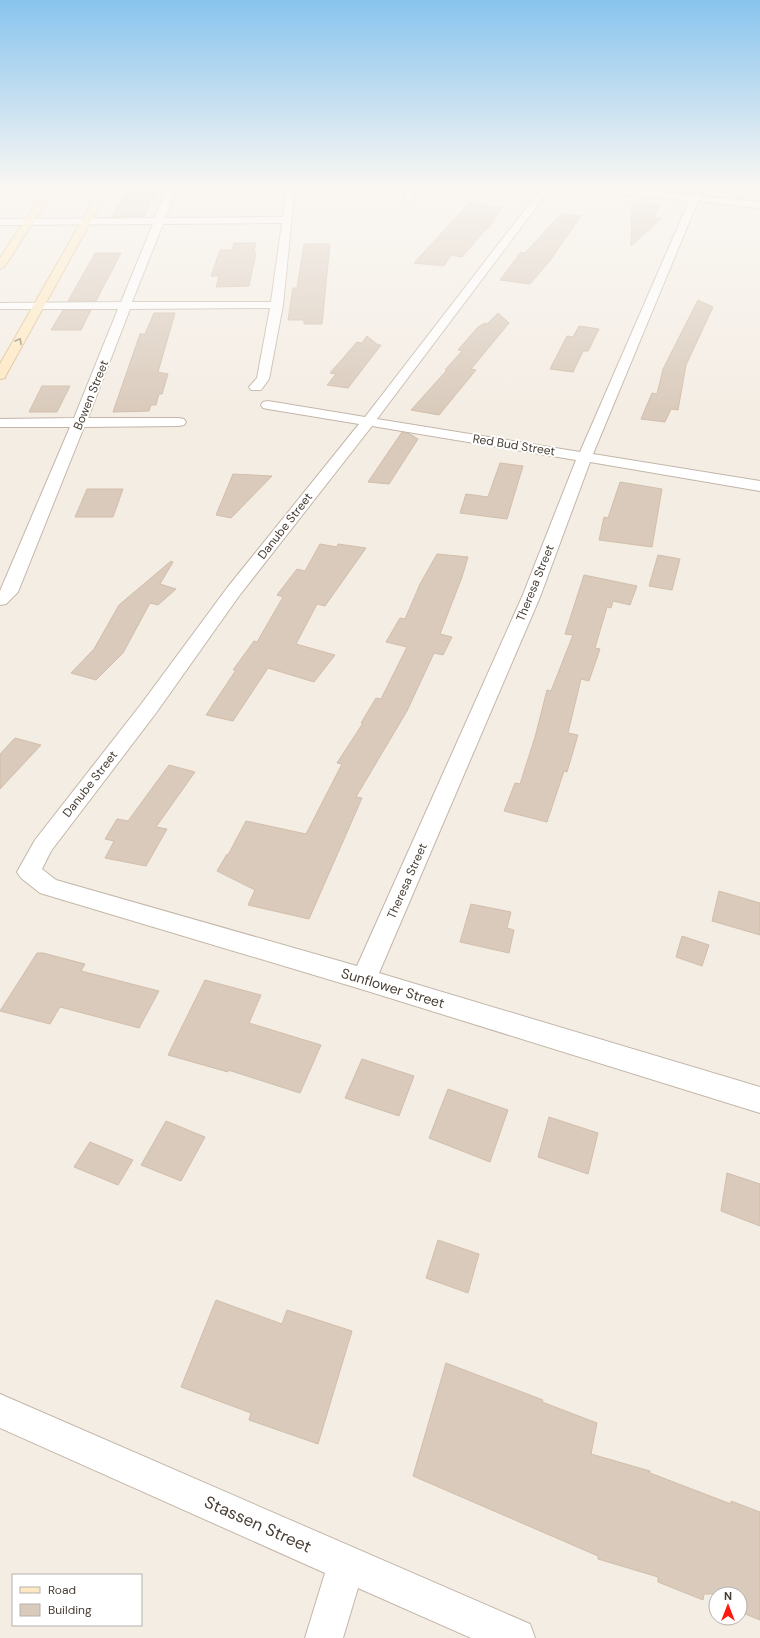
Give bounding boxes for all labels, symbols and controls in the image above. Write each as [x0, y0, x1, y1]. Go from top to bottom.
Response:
one-way arrow [15, 338, 22, 345]
street label: Bowen Street [70, 357, 112, 432]
street label: Red Bud Street [472, 431, 557, 459]
street label: Danube Street [254, 489, 316, 562]
street label: Theresa Street [512, 542, 558, 624]
street label: Danube Street [59, 747, 121, 820]
street label: Theresa Street [383, 840, 431, 921]
street label: Sunflower Street [339, 964, 447, 1012]
street label: Stassen Street [201, 1491, 315, 1557]
legend [12, 1574, 142, 1626]
text: Road [48, 1582, 76, 1598]
north arrow [708, 1586, 748, 1626]
text: N [724, 1589, 732, 1603]
text: Building [48, 1602, 92, 1618]

